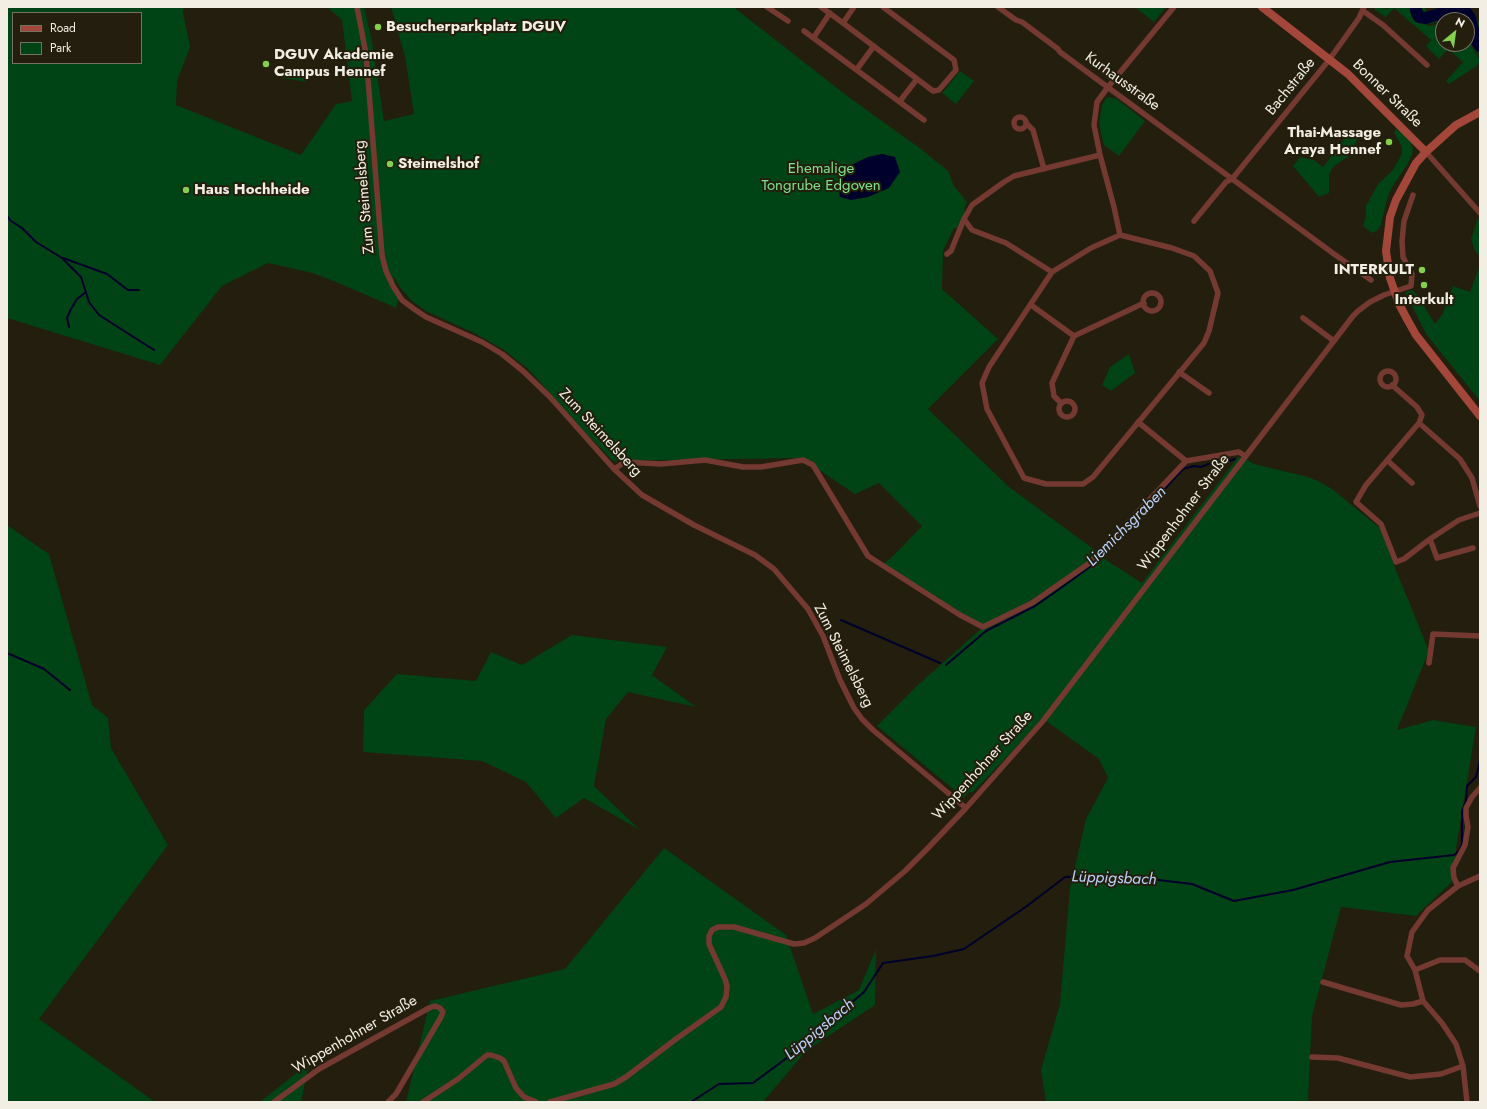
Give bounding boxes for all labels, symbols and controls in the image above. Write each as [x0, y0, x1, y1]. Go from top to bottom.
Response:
legend [12, 12, 142, 64]
north arrow [1435, 12, 1475, 52]
text: N [1453, 13, 1468, 31]
place label: Besucherparkplatz DGUV [386, 18, 566, 36]
text: Road [50, 19, 76, 37]
marker: Besucherparkplatz DGUV [373, 22, 383, 32]
text: Park [50, 39, 71, 57]
place label: DGUV Akademie Campus Hennef [274, 46, 394, 81]
street label: Kurhausstraße [1081, 49, 1163, 115]
street label: Bachstraße [1262, 55, 1320, 119]
street label: Bonner Straße [1348, 56, 1426, 132]
marker: DGUV Akademie Campus Hennef [261, 59, 271, 69]
place label: Thai-Massage Araya Hennef [1284, 124, 1381, 159]
marker: Thai-Massage Araya Hennef [1384, 137, 1394, 147]
street label: Zum Steimelsberg [351, 139, 379, 255]
place label: Steimelshof [398, 155, 479, 173]
marker: Steimelshof [385, 159, 395, 169]
park label: Ehemalige Tongrube Edgoven [761, 160, 881, 195]
place label: Haus Hochheide [194, 181, 310, 199]
marker: Haus Hochheide [181, 185, 191, 195]
place label: INTERKULT [1334, 261, 1414, 279]
marker: INTERKULT [1417, 265, 1427, 275]
marker: Interkult [1419, 280, 1429, 290]
place label: Interkult [1395, 291, 1453, 309]
street label: Zum Steimelsberg [555, 385, 645, 481]
street label: Wippenhohner Straße [1134, 451, 1234, 575]
water label: Liemichsgraben [1083, 483, 1171, 571]
street label: Zum Steimelsberg [809, 601, 877, 711]
street label: Wippenhohner Straße [929, 708, 1037, 824]
water label: Lüppigsbach [1071, 868, 1157, 890]
street label: Wippenhohner Straße [289, 992, 421, 1078]
water label: Lüppigsbach [781, 995, 859, 1065]

